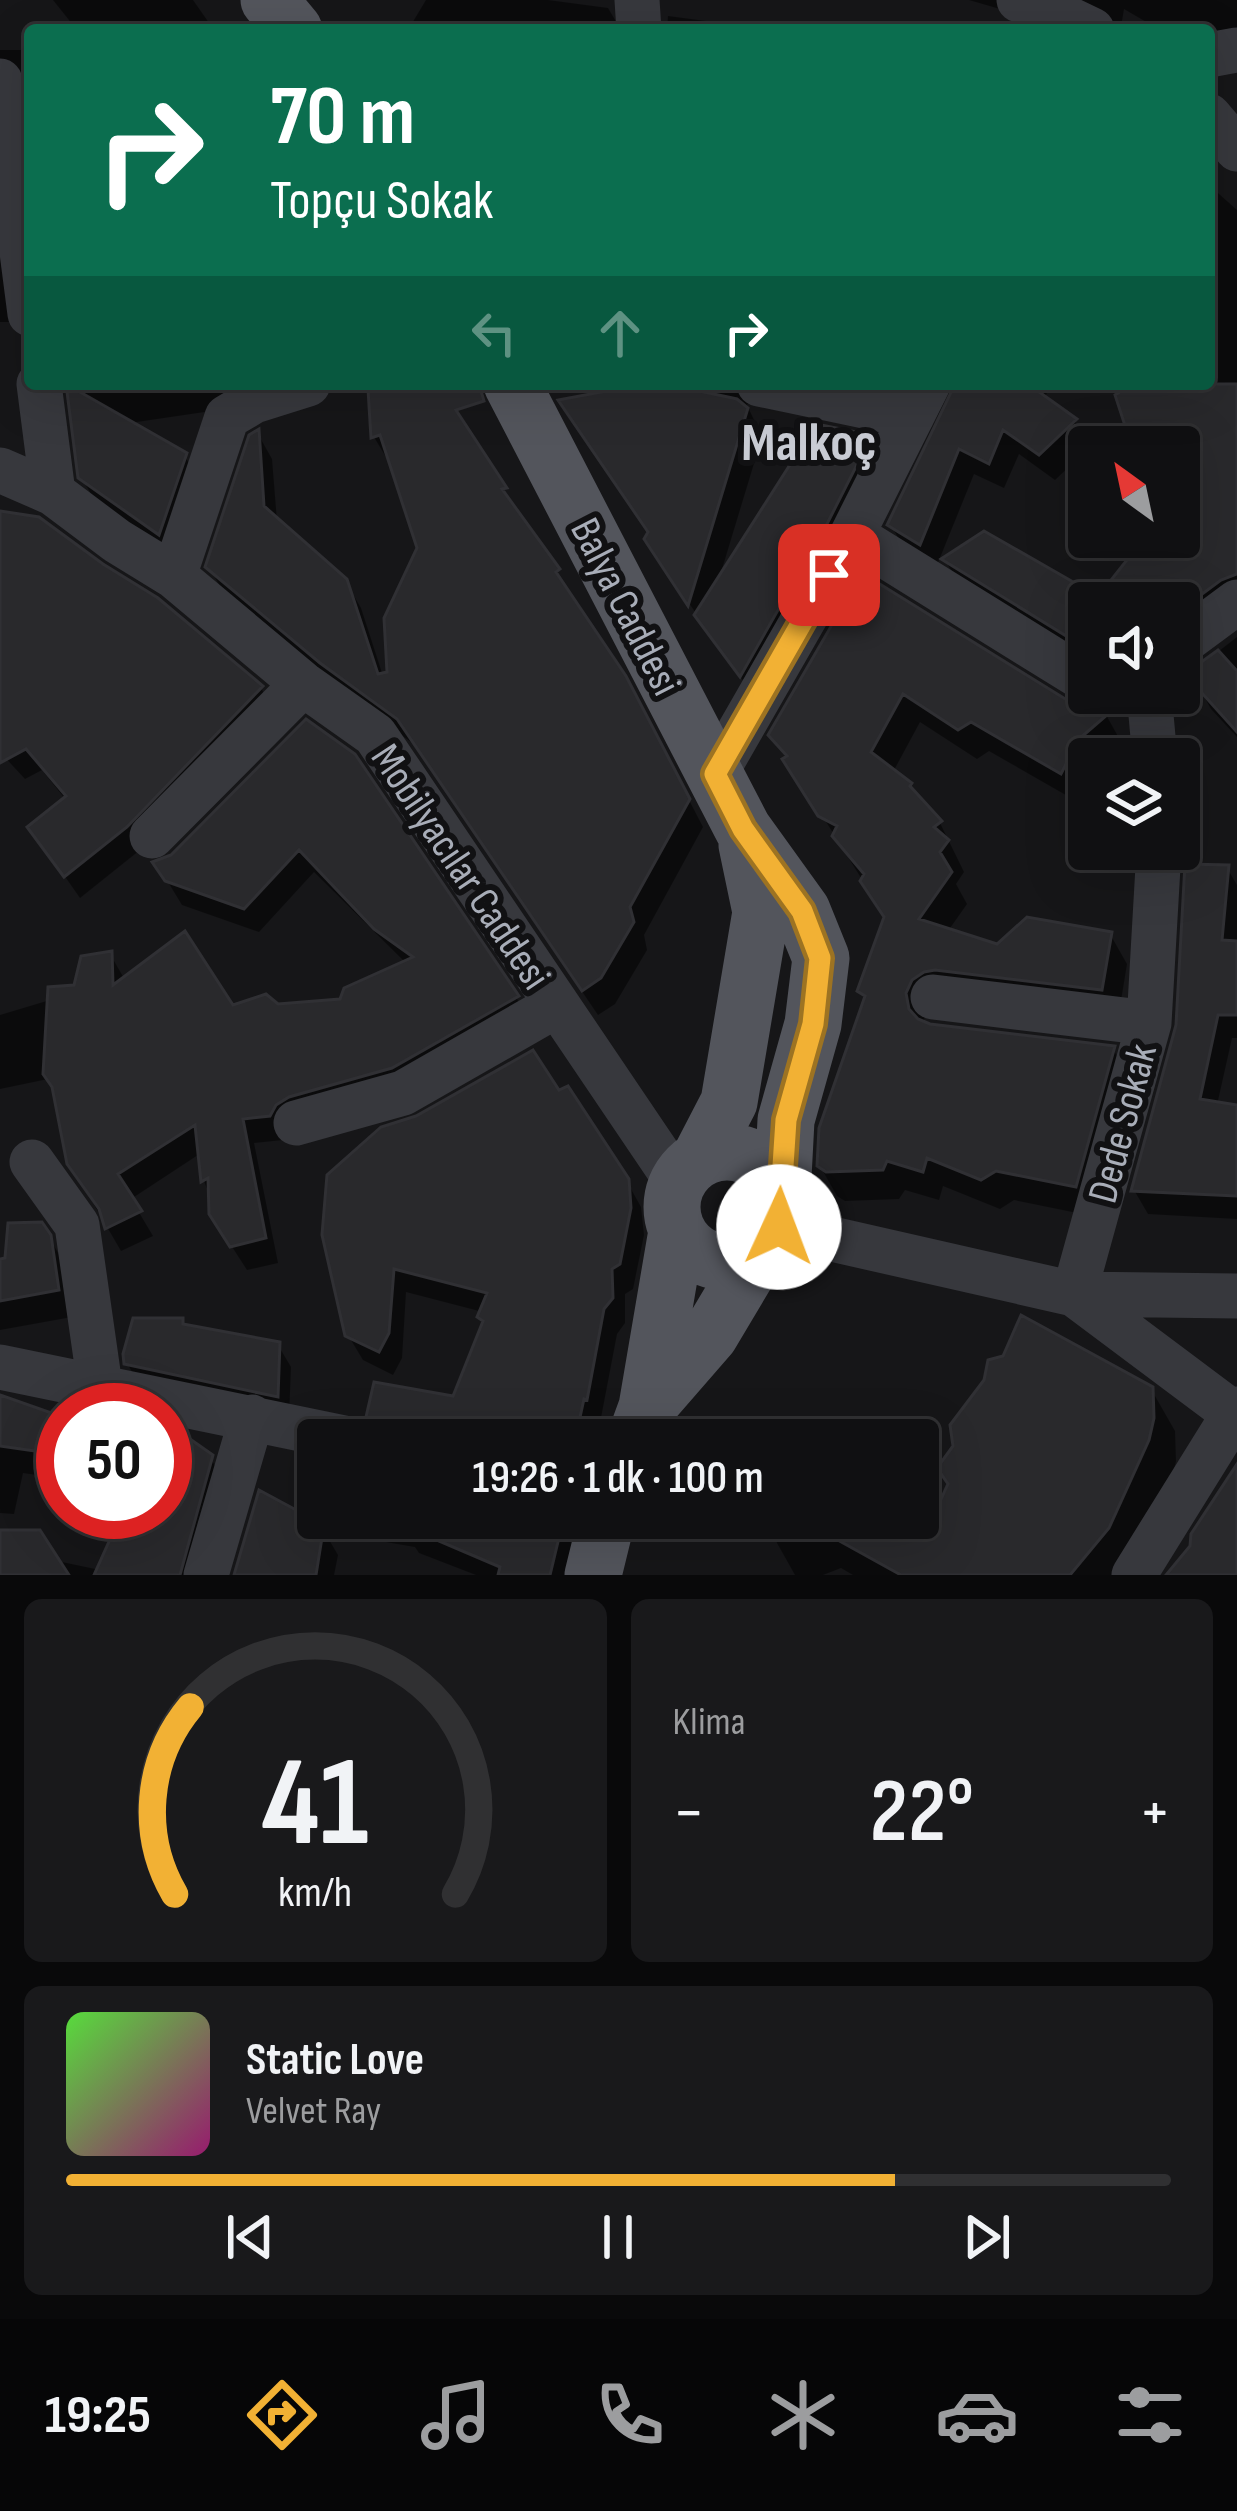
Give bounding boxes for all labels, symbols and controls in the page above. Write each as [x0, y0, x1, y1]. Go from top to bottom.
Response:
text: 70 m [270, 67, 415, 168]
icon: right [72, 72, 228, 228]
text: Topçu Sokak [270, 169, 493, 234]
icon: left [461, 300, 527, 366]
icon: ahead [587, 300, 653, 366]
icon: right [713, 300, 779, 366]
district label: Malkoç [741, 411, 877, 476]
north arrow [1068, 426, 1200, 558]
map controls [1068, 426, 1200, 870]
street label: Balya Caddesi [559, 510, 691, 704]
pin [778, 524, 880, 626]
icon: arrive [796, 542, 862, 608]
button: sound [1068, 582, 1200, 714]
street label: Mobilyacılar Caddesi [359, 735, 561, 1000]
button: layers [1068, 738, 1200, 870]
street label: Dede Sokak [1078, 1039, 1169, 1209]
position arrow [716, 1164, 842, 1290]
speed limit sign: 50 [36, 1383, 192, 1539]
text: 19:26 · 1 dk · 100 m [472, 1451, 764, 1506]
text: Klima [673, 1699, 746, 1746]
text: 41 [262, 1731, 369, 1880]
text: 22° [869, 1759, 974, 1867]
text: − [673, 1774, 705, 1853]
text: + [1139, 1774, 1171, 1853]
text: km/h [278, 1866, 352, 1918]
text: Static Love [246, 2033, 424, 2088]
text: Velvet Ray [246, 2088, 381, 2135]
icon: previous [217, 2204, 283, 2270]
icon: pause [585, 2204, 651, 2270]
icon: next [954, 2204, 1020, 2270]
icon: directions [240, 2373, 324, 2457]
icon: music [414, 2373, 498, 2457]
icon: phone [588, 2373, 672, 2457]
icon: climate [761, 2373, 845, 2457]
icon: car [935, 2373, 1019, 2457]
icon: filters [1108, 2373, 1192, 2457]
text: 19:25 [45, 2383, 151, 2448]

